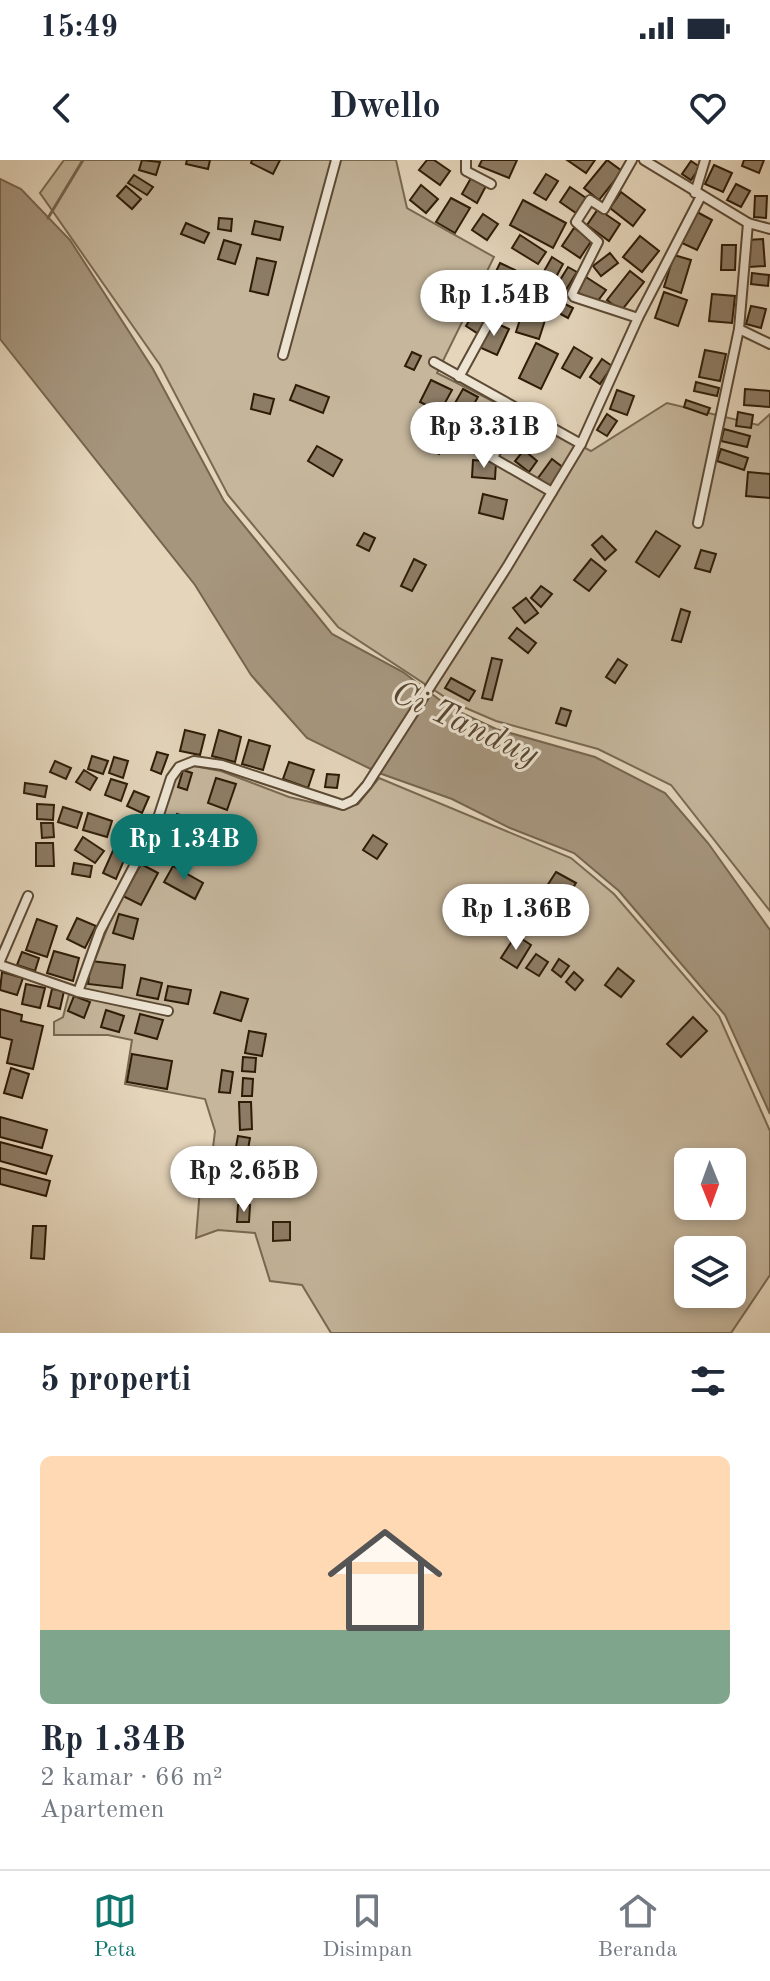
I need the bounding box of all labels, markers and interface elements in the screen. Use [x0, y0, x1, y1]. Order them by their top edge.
text: 15:49 [40, 13, 118, 43]
icon: back [40, 86, 84, 130]
icon: heart [686, 86, 730, 130]
text: Dwello [329, 90, 441, 126]
pin: Rp 1.54B [411, 270, 577, 338]
text: Rp 1.54B [438, 283, 550, 309]
pin: Rp 3.31B [401, 402, 567, 470]
text: Rp 3.31B [428, 415, 540, 441]
water label: Ci Tanduy [386, 676, 544, 774]
pin: Rp 1.34B [101, 814, 267, 882]
text: Rp 1.34B [128, 827, 240, 853]
pin: Rp 1.36B [433, 884, 599, 952]
text: Rp 1.36B [460, 897, 572, 923]
pin: Rp 2.65B [161, 1146, 327, 1214]
north arrow [674, 1148, 746, 1220]
map controls [674, 1148, 746, 1308]
text: Rp 2.65B [188, 1159, 300, 1185]
button: layers [674, 1236, 746, 1308]
icon: filters [686, 1359, 730, 1403]
text: 5 properti [40, 1364, 191, 1398]
icon: home [313, 1508, 457, 1652]
text: Rp 1.34B [40, 1724, 186, 1758]
text: 2 kamar · 66 m² [40, 1765, 223, 1791]
text: Apartemen [40, 1797, 165, 1823]
tab: Peta [93, 1889, 137, 1964]
tab: Disimpan [322, 1889, 412, 1964]
tab: Beranda [598, 1889, 677, 1964]

